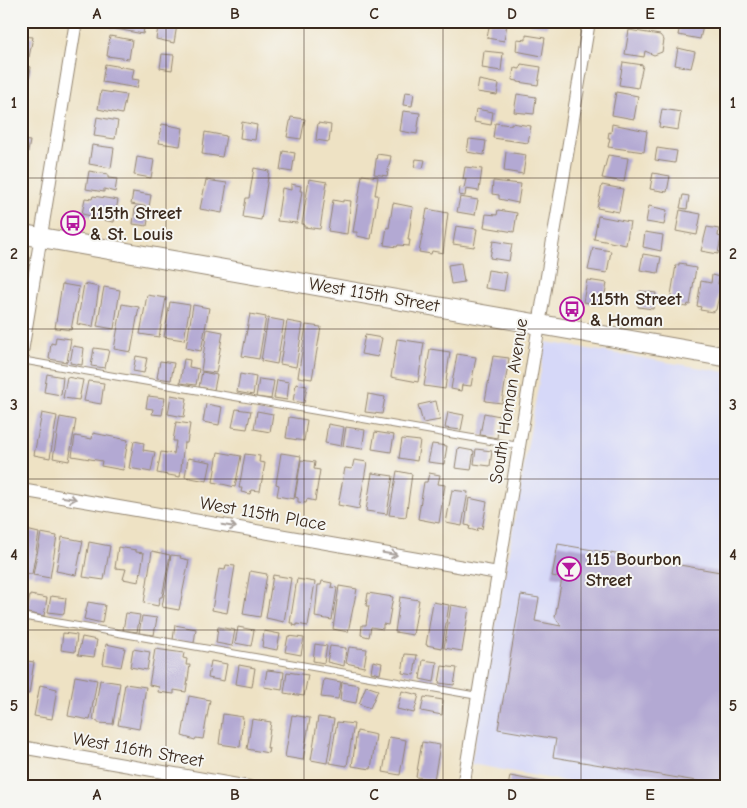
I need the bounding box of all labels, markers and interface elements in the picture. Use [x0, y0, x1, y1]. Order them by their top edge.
text: A [93, 5, 102, 23]
text: B [230, 5, 240, 23]
text: C [369, 5, 379, 23]
text: D [507, 5, 517, 23]
text: E [645, 5, 655, 23]
text: 1 [11, 94, 17, 112]
text: 1 [730, 94, 736, 112]
place label: 115th Street & St. Louis [90, 203, 183, 245]
bus stop icon: 115th Street & St. Louis [60, 210, 86, 236]
text: 2 [10, 245, 18, 263]
text: 2 [729, 245, 737, 263]
street label: West 115th Street [307, 273, 442, 317]
place label: 115th Street & Homan [590, 289, 683, 331]
bus stop icon: 115th Street & Homan [559, 296, 585, 322]
street label: South Homan Avenue [486, 317, 532, 485]
text: 3 [10, 396, 18, 414]
text: 3 [729, 396, 737, 414]
street label: West 115th Place [198, 493, 328, 535]
one-way arrow [61, 494, 77, 504]
one-way arrow [221, 521, 237, 531]
text: 4 [10, 546, 18, 564]
text: 4 [729, 546, 737, 564]
one-way arrow [381, 549, 397, 559]
place label: 115 Bourbon Street [586, 549, 682, 591]
bar icon: 115 Bourbon Street [556, 556, 582, 582]
text: 5 [10, 697, 18, 715]
text: 5 [729, 697, 737, 715]
street label: West 116th Street [71, 728, 206, 772]
text: A [93, 786, 102, 804]
text: B [230, 786, 240, 804]
text: C [369, 786, 379, 804]
text: D [507, 786, 517, 804]
text: E [645, 786, 655, 804]

